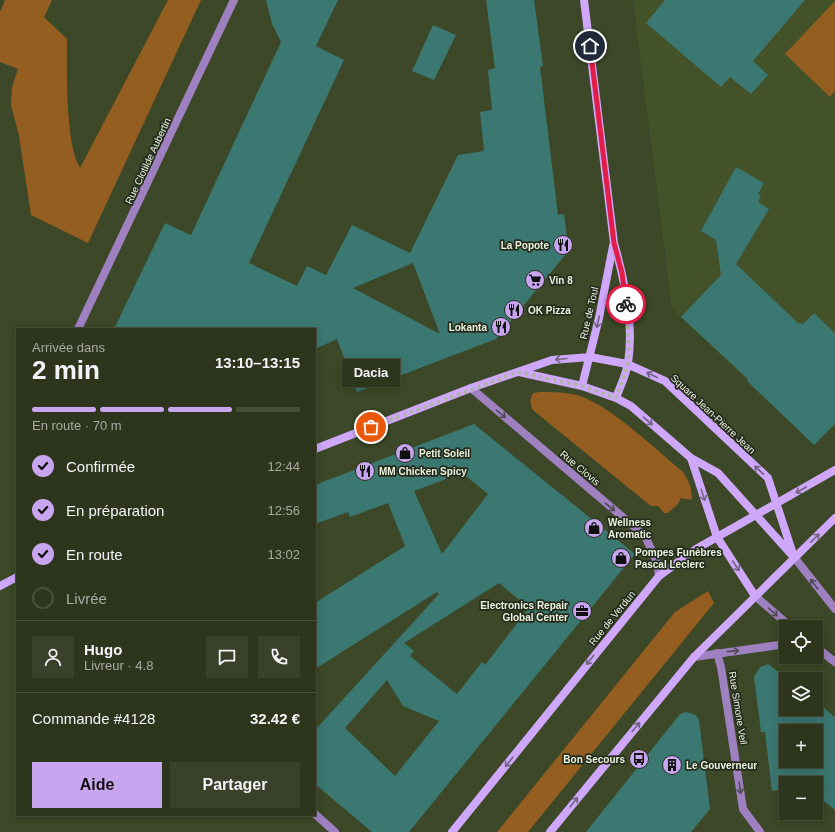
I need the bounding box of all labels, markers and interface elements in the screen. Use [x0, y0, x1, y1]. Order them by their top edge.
pin [573, 29, 607, 63]
icon: home [579, 35, 601, 57]
street label: Rue Clotilde Aubertin [123, 116, 173, 206]
restaurant icon: La Popote [552, 234, 574, 256]
place label: La Popote [501, 240, 549, 251]
supermarket icon: Vin 8 [524, 269, 546, 291]
place label: Vin 8 [549, 275, 573, 286]
courier [606, 284, 646, 324]
street label: Rue de Toul [578, 286, 600, 340]
icon: bike [615, 293, 637, 315]
restaurant icon: OK Pizza [503, 299, 525, 321]
place label: OK Pizza [528, 305, 571, 316]
one-way arrow [594, 315, 601, 328]
restaurant icon: Lokanta [490, 316, 512, 338]
place label: Lokanta [449, 322, 487, 333]
text: Arrivée dans [32, 340, 105, 355]
text: 13:10–13:15 [215, 354, 300, 371]
text: 2 min [32, 355, 100, 385]
one-way arrow [555, 356, 568, 363]
callout: Dacia [342, 359, 400, 387]
text: Dacia [354, 365, 388, 380]
one-way arrow [646, 371, 658, 378]
street label: Square Jean-Pierre Jean [669, 372, 757, 456]
one-way arrow [495, 409, 506, 418]
pin [354, 410, 388, 444]
icon: bag [360, 416, 382, 438]
one-way arrow [643, 416, 653, 426]
text: En route · 70 m [32, 418, 122, 433]
shop icon: Petit Soleil [394, 442, 416, 464]
place label: Petit Soleil [419, 448, 470, 459]
street label: Rue Clovis [558, 448, 602, 488]
icon: check [32, 455, 54, 477]
text: Confirmée [66, 458, 135, 475]
text: 12:44 [267, 459, 300, 474]
restaurant icon: MM Chicken Spicy [354, 460, 376, 482]
one-way arrow [754, 465, 764, 475]
place label: MM Chicken Spicy [379, 466, 467, 477]
one-way arrow [795, 486, 807, 494]
one-way arrow [700, 489, 707, 502]
icon: check [32, 499, 54, 521]
text: En préparation [66, 502, 164, 519]
one-way arrow [605, 502, 616, 511]
text: 12:56 [267, 503, 300, 518]
shop icon: Wellness Aromatic [583, 517, 605, 539]
place label: Wellness Aromatic [608, 517, 652, 540]
one-way arrow [810, 533, 820, 542]
icon: check [32, 543, 54, 565]
text: En route [66, 546, 123, 563]
text: 13:02 [267, 547, 300, 562]
shop icon: Pompes Funèbres Pascal Leclerc [610, 547, 632, 569]
place label: Pompes Funèbres Pascal Leclerc [635, 547, 722, 570]
one-way arrow [732, 561, 741, 572]
one-way arrow [810, 578, 818, 589]
street label: Rue de Verdun [587, 589, 637, 647]
text: Livrée [66, 590, 107, 607]
place label: Electronics Repair Global Center [480, 600, 568, 623]
office icon: Electronics Repair Global Center [571, 600, 593, 622]
one-way arrow [768, 607, 778, 616]
map controls [779, 620, 823, 820]
button: locate [779, 620, 823, 664]
button: person [32, 636, 74, 678]
button: chat [206, 636, 248, 678]
button: phone [258, 636, 300, 678]
text: Hugo [84, 641, 122, 658]
one-way arrow [726, 648, 739, 655]
one-way arrow [586, 655, 595, 666]
text: Livreur · 4.8 [84, 658, 153, 673]
street label: Rue Simone Veil [727, 671, 749, 745]
button: layers [779, 672, 823, 716]
text: Commande #4128 [32, 710, 155, 727]
text: 32.42 € [250, 710, 300, 727]
one-way arrow [631, 721, 640, 732]
button: + [779, 724, 823, 768]
bus stop icon: Bon Secours [628, 748, 650, 770]
place label: Bon Secours [563, 754, 625, 765]
building icon: Le Gouverneur [661, 754, 683, 776]
one-way arrow [504, 756, 513, 767]
place label: Le Gouverneur [686, 760, 757, 771]
button: Aide [32, 762, 162, 808]
button: Partager [170, 762, 300, 808]
button: − [779, 776, 823, 820]
one-way arrow [736, 781, 744, 794]
one-way arrow [570, 796, 579, 807]

